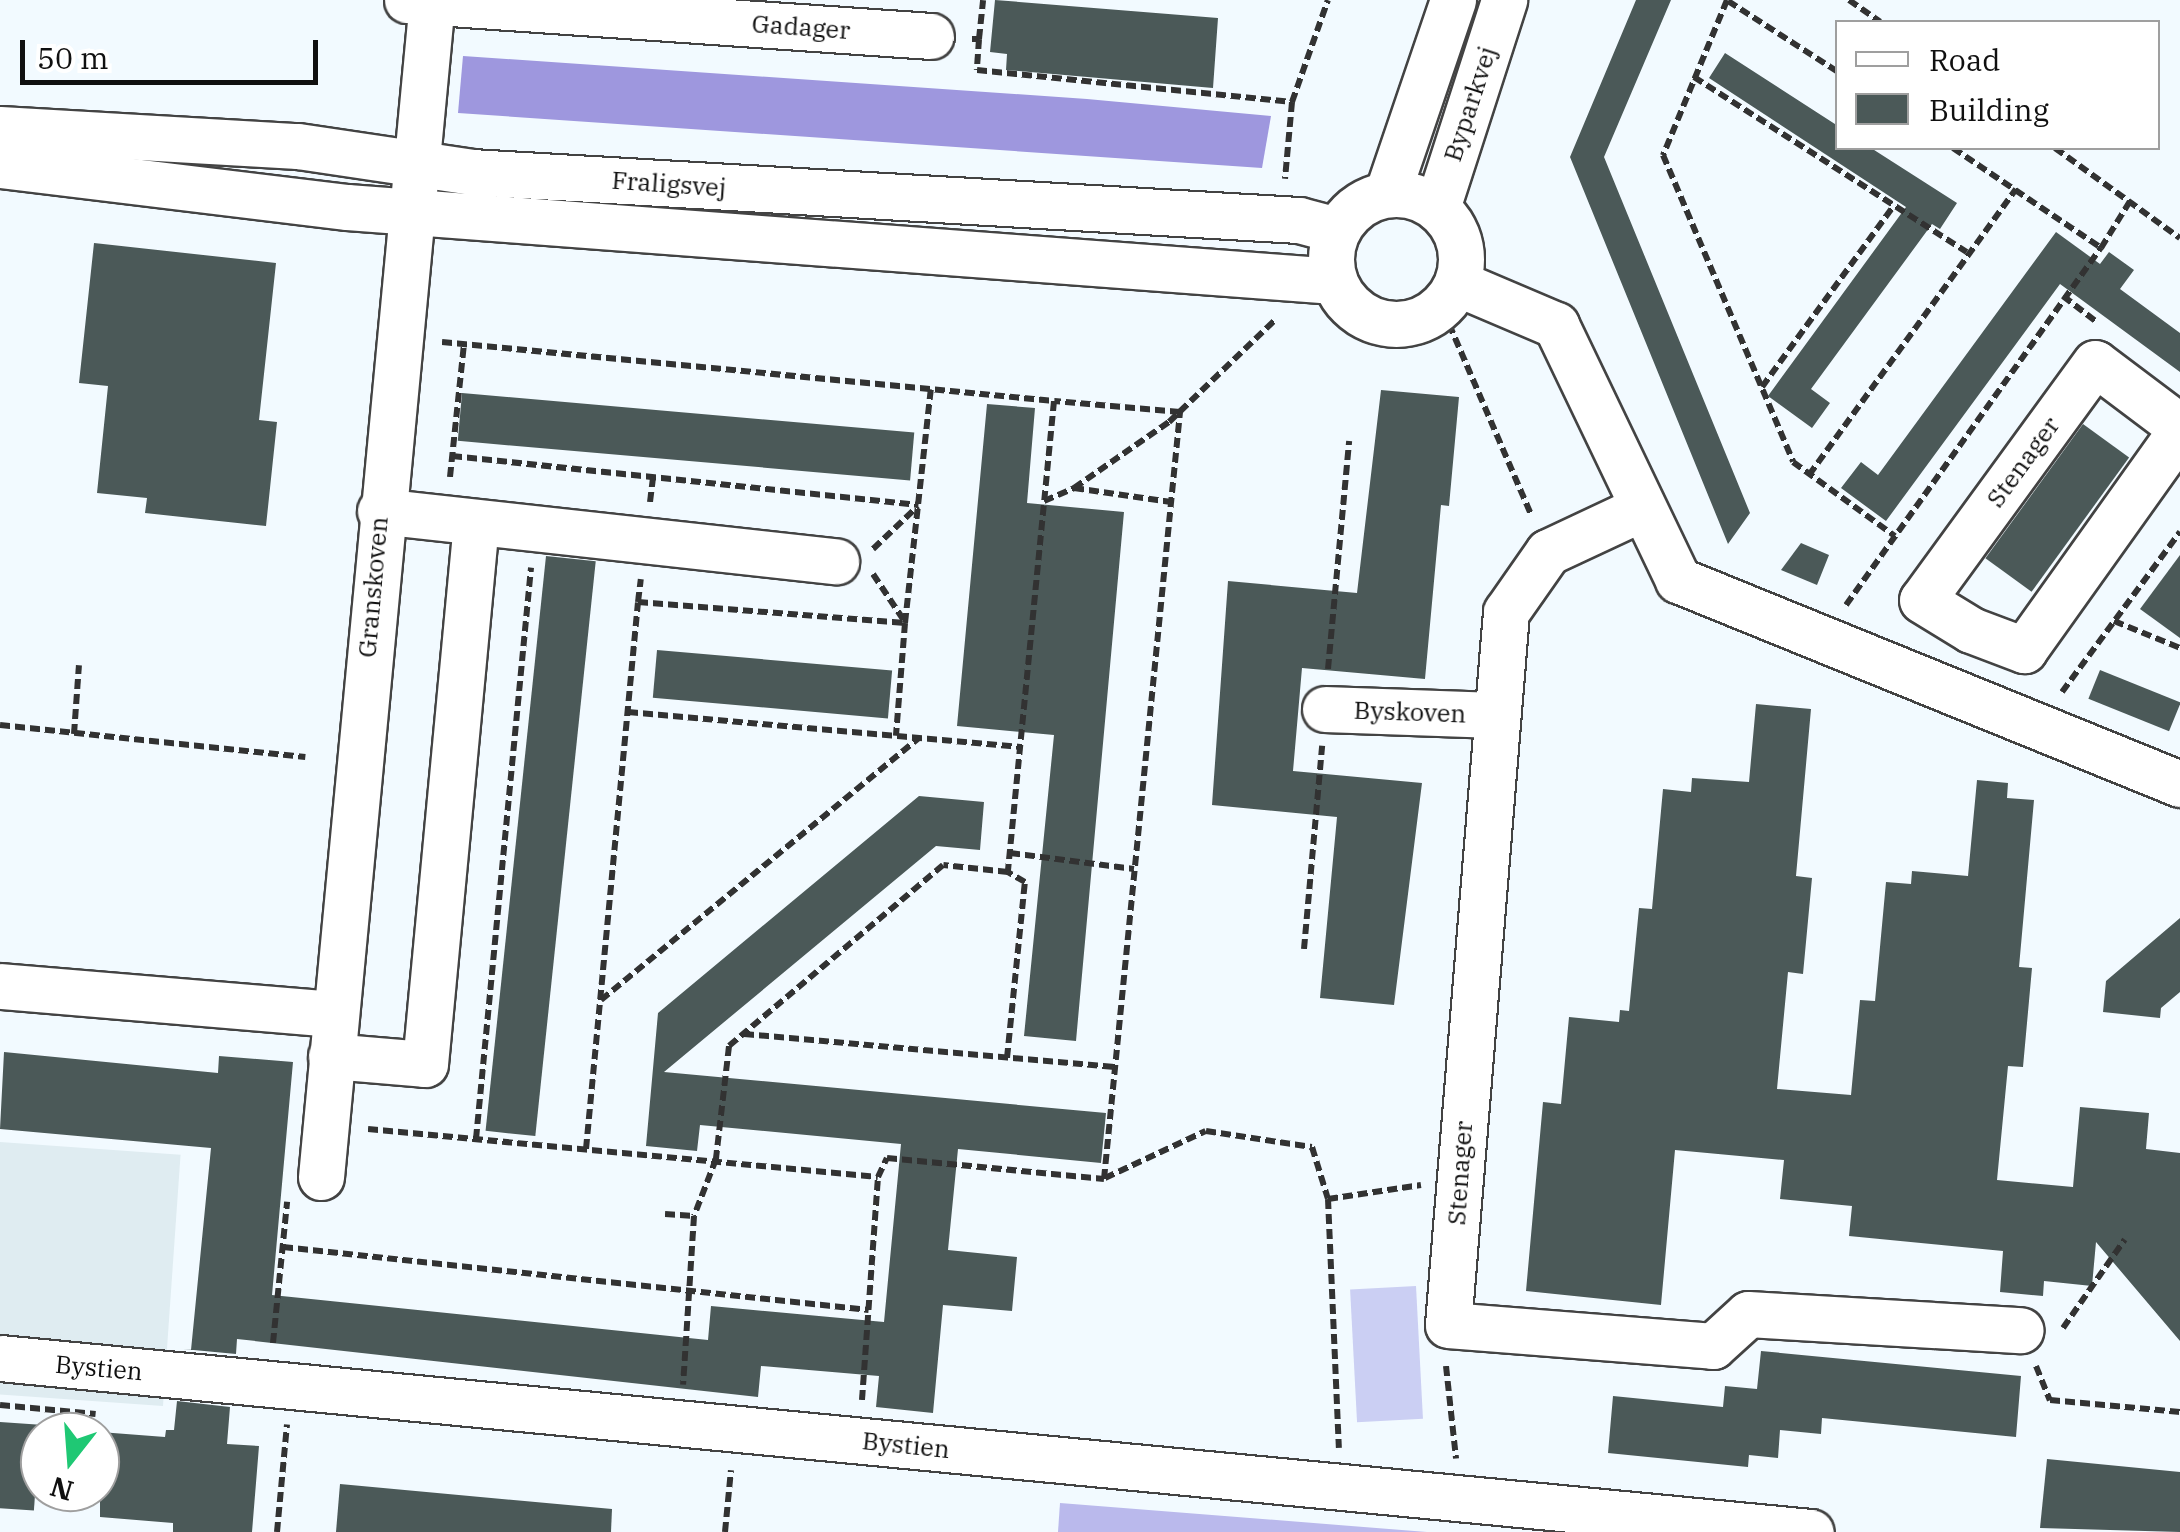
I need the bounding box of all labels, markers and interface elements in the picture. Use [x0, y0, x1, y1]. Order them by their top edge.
street label: Gadager [751, 9, 851, 45]
scale bar [25, 20, 322, 82]
legend [1835, 20, 2160, 150]
text: 50 m [37, 38, 109, 77]
text: Road [1929, 40, 2001, 79]
street label: Byparkvej [1437, 43, 1503, 165]
text: Building [1929, 90, 2049, 129]
street label: Fraligsvej [611, 165, 727, 203]
street label: Stenager [1980, 411, 2066, 513]
street label: Granskoven [352, 515, 394, 659]
street label: Byskoven [1353, 695, 1467, 729]
street label: Stenager [1441, 1120, 1479, 1226]
street label: Bystien [54, 1349, 144, 1387]
north arrow [20, 1412, 120, 1512]
street label: Bystien [861, 1425, 951, 1465]
text: N [46, 1468, 78, 1510]

